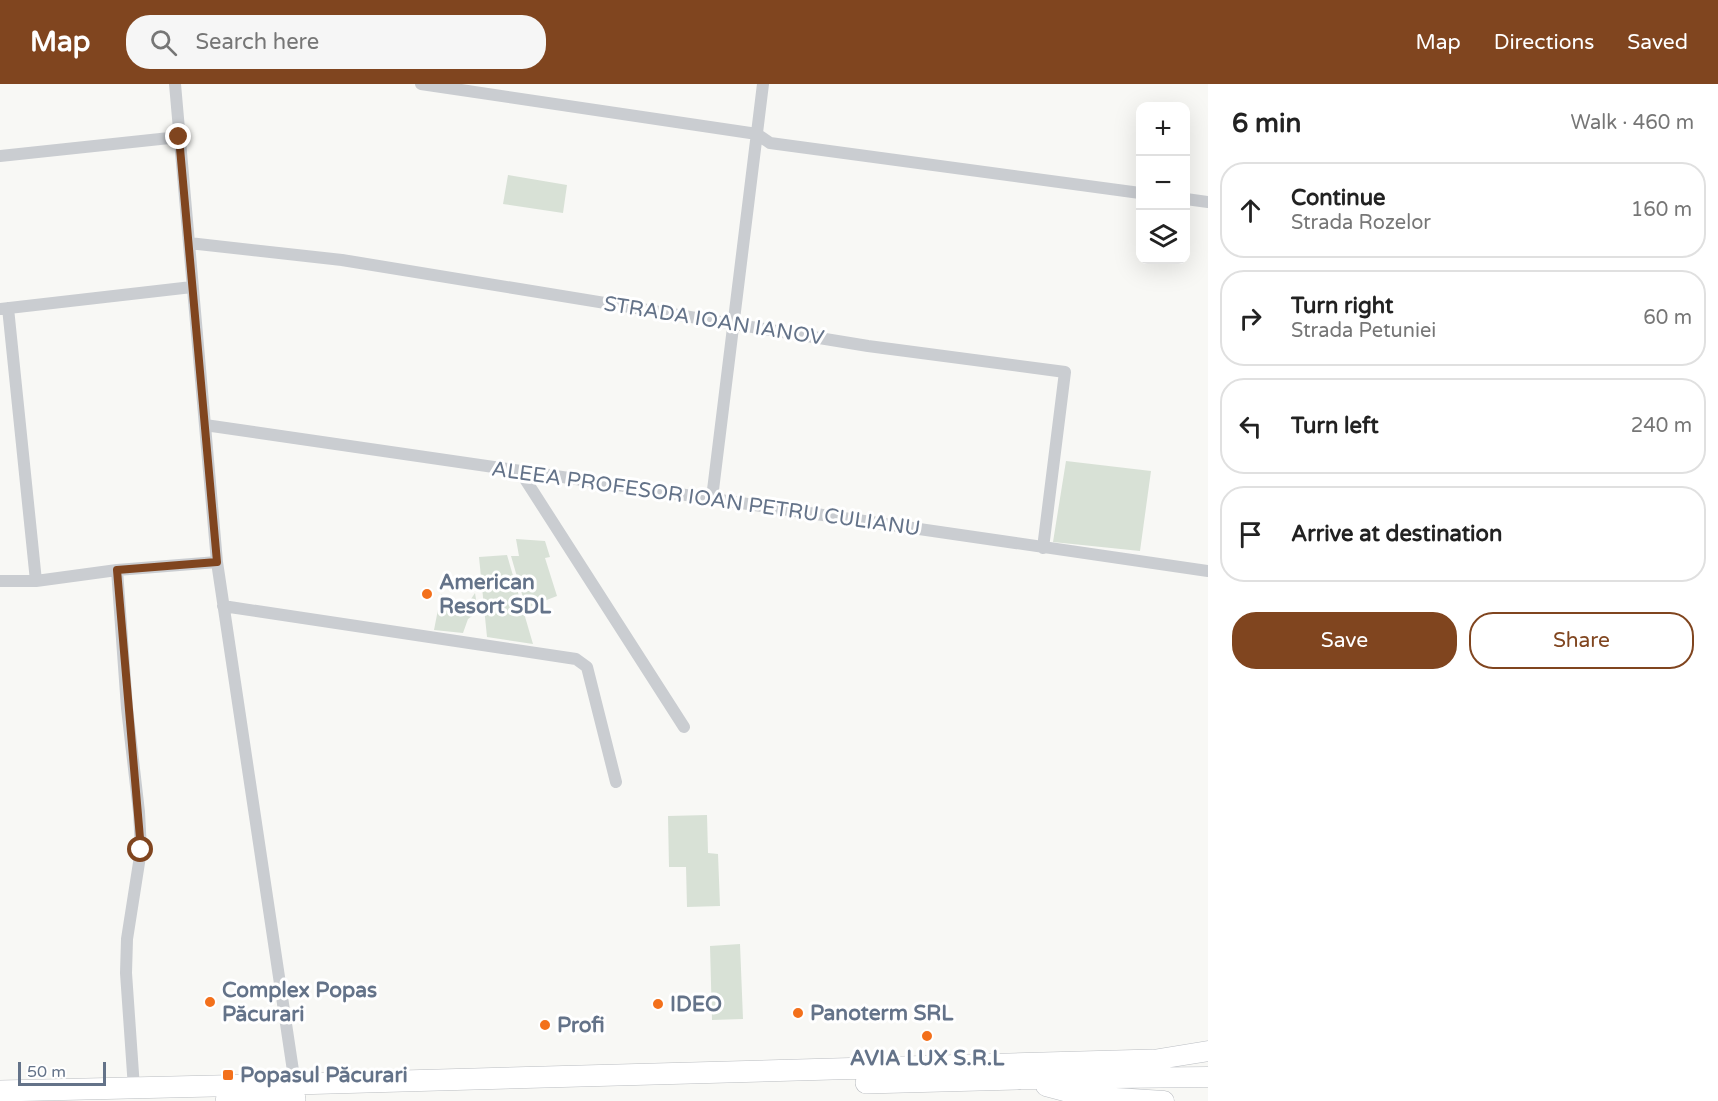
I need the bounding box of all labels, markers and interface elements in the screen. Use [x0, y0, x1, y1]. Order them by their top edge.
search box [126, 15, 546, 69]
text: Map [30, 25, 90, 59]
icon: search [147, 26, 180, 59]
text: Search here [195, 29, 319, 55]
text: Map [1415, 30, 1461, 55]
text: Directions [1494, 30, 1594, 55]
text: Saved [1627, 30, 1688, 55]
map controls [1136, 102, 1190, 264]
button: + [1136, 102, 1190, 156]
text: 6 min [1232, 108, 1301, 139]
text: Walk · 460 m [1571, 111, 1694, 135]
route end [165, 123, 191, 149]
button: − [1136, 156, 1190, 210]
text: Continue [1291, 185, 1386, 211]
icon: ahead [1234, 194, 1267, 227]
text: 160 m [1631, 198, 1692, 222]
button: layers [1136, 210, 1190, 264]
text: Strada Rozelor [1291, 211, 1431, 235]
street label: STRADA IOAN IANOV [602, 291, 826, 351]
text: Turn right [1291, 293, 1393, 319]
icon: right [1234, 302, 1267, 335]
text: 60 m [1643, 306, 1692, 330]
text: Strada Petuniei [1291, 319, 1436, 343]
icon: left [1234, 410, 1267, 443]
text: Turn left [1291, 413, 1379, 439]
text: 240 m [1631, 414, 1692, 438]
street label: ALEEA PROFESOR IOAN PETRU CULIANU [490, 457, 922, 541]
icon: arrive [1234, 518, 1267, 551]
text: Arrive at destination [1291, 521, 1502, 547]
place label: American Resort SDL [439, 570, 552, 619]
marker: American Resort SDL [420, 587, 434, 601]
button: Save [1232, 612, 1457, 669]
button: Share [1469, 612, 1694, 669]
route start [127, 836, 153, 862]
place label: Complex Popas Păcurari [222, 978, 377, 1027]
place label: IDEO [670, 992, 722, 1017]
marker: Complex Popas Păcurari [203, 995, 217, 1009]
marker: IDEO [651, 997, 665, 1011]
place label: Panoterm SRL [810, 1001, 954, 1026]
marker: Panoterm SRL [791, 1006, 805, 1020]
place label: Profi [557, 1013, 605, 1038]
marker: Profi [538, 1018, 552, 1032]
marker: AVIA LUX S.R.L [920, 1029, 934, 1043]
place label: AVIA LUX S.R.L [850, 1046, 1005, 1071]
scale bar [18, 1059, 106, 1086]
text: 50 m [27, 1062, 66, 1082]
place label: Popasul Păcurari [240, 1063, 408, 1088]
marker: Popasul Păcurari [221, 1068, 235, 1082]

